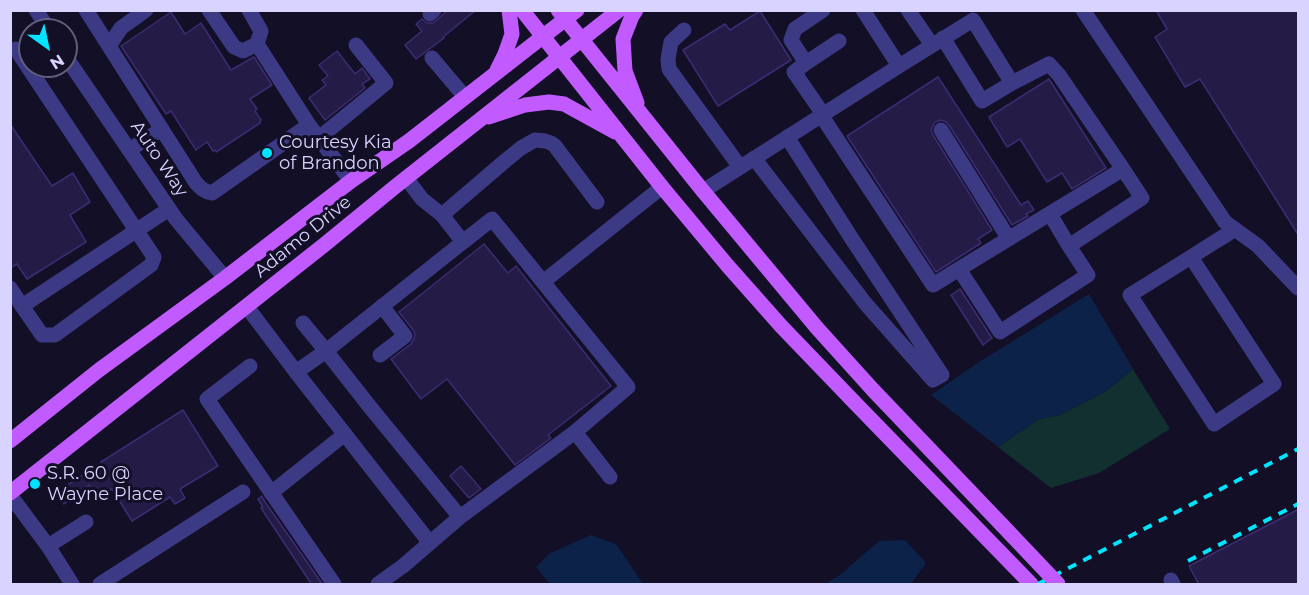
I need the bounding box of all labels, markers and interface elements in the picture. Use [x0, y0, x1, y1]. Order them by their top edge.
north arrow [18, 18, 78, 78]
text: N [46, 50, 68, 73]
street label: Auto Way [126, 117, 192, 201]
place label: Courtesy Kia of Brandon [279, 132, 392, 174]
marker: Courtesy Kia of Brandon [260, 146, 274, 160]
street label: Adamo Drive [250, 192, 356, 282]
place label: S.R. 60 @ Wayne Place [47, 463, 163, 506]
marker: S.R. 60 @ Wayne Place [28, 477, 42, 491]

